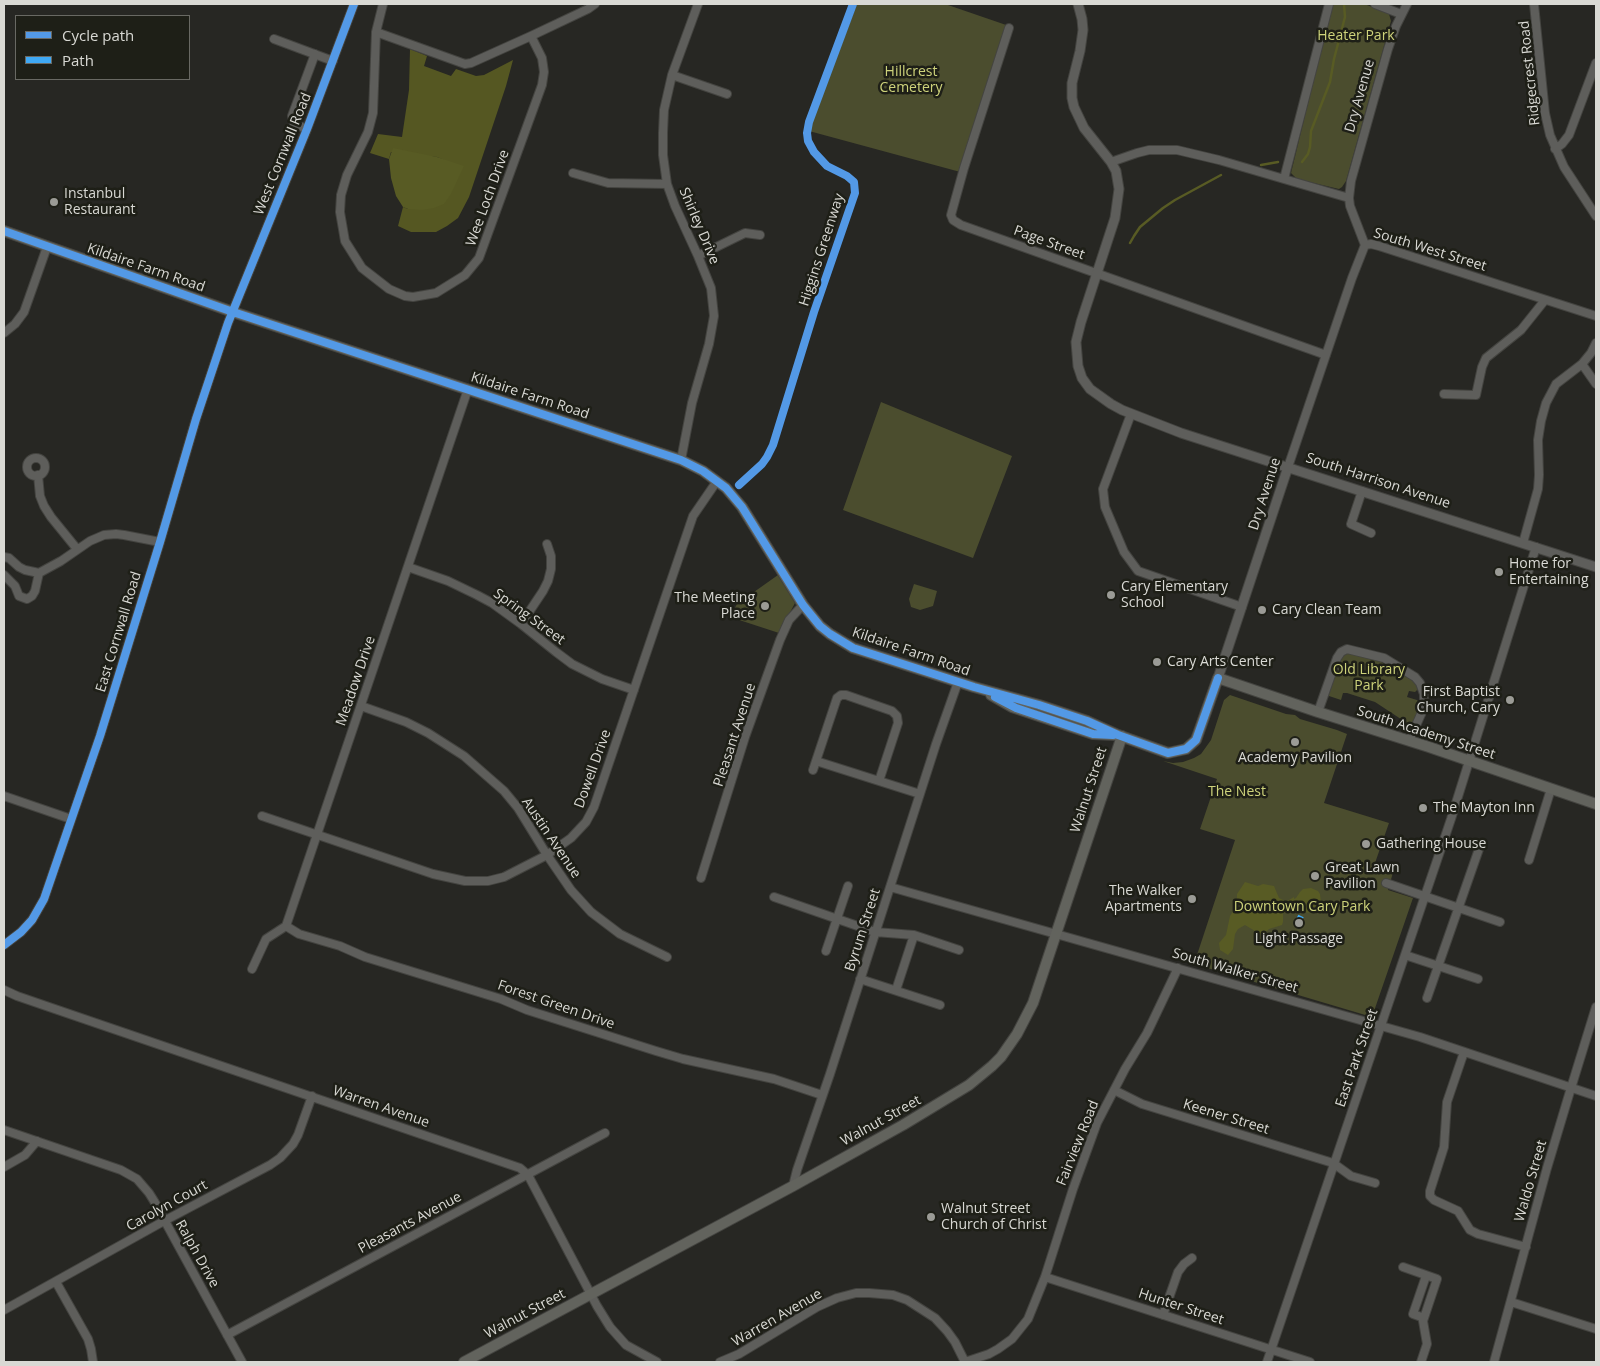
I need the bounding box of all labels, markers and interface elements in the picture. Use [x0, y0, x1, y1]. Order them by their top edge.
legend [15, 15, 190, 80]
street label: Ridgecrest Road [1516, 20, 1544, 126]
text: Cycle path [62, 25, 134, 45]
park label: Heater Park [1317, 28, 1395, 44]
text: Path [62, 50, 94, 70]
street label: Dry Avenue [1342, 58, 1378, 134]
park label: Hillcrest Cemetery [879, 64, 943, 96]
street label: West Cornwall Road [251, 90, 315, 218]
street label: Wee Loch Drive [463, 148, 513, 248]
street label: Shirley Drive [675, 185, 723, 267]
place label: Instanbul Restaurant [64, 186, 136, 218]
street label: Higgins Greenway [796, 192, 848, 308]
marker: Instanbul Restaurant [48, 196, 60, 208]
street label: Page Street [1011, 222, 1087, 264]
street label: South West Street [1372, 225, 1488, 275]
street label: Kildaire Farm Road [85, 240, 207, 296]
street label: Kildaire Farm Road [469, 369, 591, 423]
street label: South Harrison Avenue [1304, 450, 1452, 512]
street label: Dry Avenue [1245, 456, 1285, 532]
place label: Home for Entertaining [1509, 556, 1589, 588]
marker: Home for Entertaining [1493, 566, 1505, 578]
street label: East Cornwall Road [93, 570, 145, 694]
place label: Cary Elementary School [1121, 579, 1228, 612]
street label: Spring Street [490, 585, 568, 649]
marker: Cary Elementary School [1105, 589, 1117, 601]
place label: The Meeting Place [674, 590, 755, 622]
marker: The Meeting Place [759, 600, 771, 612]
place label: Cary Clean Team [1272, 602, 1381, 618]
marker: Cary Clean Team [1256, 604, 1268, 616]
street label: Kildaire Farm Road [850, 624, 972, 680]
street label: Meadow Drive [333, 634, 379, 728]
place label: Cary Arts Center [1167, 654, 1274, 670]
marker: Cary Arts Center [1151, 656, 1163, 668]
park label: Old Library Park [1333, 662, 1405, 694]
street label: Pleasant Avenue [710, 681, 760, 789]
place label: First Baptist Church, Cary [1416, 684, 1500, 716]
marker: First Baptist Church, Cary [1504, 694, 1516, 706]
street label: South Academy Street [1355, 703, 1497, 763]
street label: Dowell Drive [571, 727, 615, 811]
marker: Academy Pavilion [1289, 736, 1301, 748]
street label: Walnut Street [1067, 745, 1111, 835]
place label: Academy Pavilion [1238, 750, 1352, 766]
park label: The Nest [1208, 784, 1266, 800]
street label: Austin Avenue [518, 795, 584, 881]
place label: The Mayton Inn [1433, 800, 1535, 816]
marker: The Mayton Inn [1417, 802, 1429, 814]
place label: Gathering House [1376, 836, 1486, 852]
marker: Gathering House [1360, 838, 1372, 850]
place label: Great Lawn Pavilion [1325, 860, 1400, 892]
marker: Great Lawn Pavilion [1309, 870, 1321, 882]
place label: The Walker Apartments [1105, 883, 1182, 916]
street label: Byrum Street [842, 886, 884, 974]
marker: The Walker Apartments [1186, 893, 1198, 905]
park label: Downtown Cary Park [1234, 899, 1370, 915]
marker: Light Passage [1293, 917, 1305, 929]
place label: Light Passage [1255, 931, 1343, 947]
street label: South Walker Street [1170, 945, 1300, 997]
street label: Forest Green Drive [495, 977, 617, 1033]
street label: East Park Street [1332, 1007, 1382, 1109]
street label: Warren Avenue [331, 1083, 431, 1131]
street label: Walnut Street [838, 1092, 924, 1150]
street label: Keener Street [1181, 1096, 1271, 1138]
street label: Fairview Road [1053, 1098, 1103, 1188]
street label: Waldo Street [1511, 1138, 1551, 1224]
street label: Carolyn Court [124, 1177, 210, 1235]
street label: Pleasants Avenue [355, 1189, 465, 1257]
place label: Walnut Street Church of Christ [941, 1201, 1047, 1234]
marker: Walnut Street Church of Christ [925, 1211, 937, 1223]
street label: Ralph Drive [171, 1217, 223, 1291]
street label: Warren Avenue [729, 1285, 825, 1351]
street label: Hunter Street [1136, 1285, 1226, 1329]
street label: Walnut Street [482, 1286, 568, 1342]

